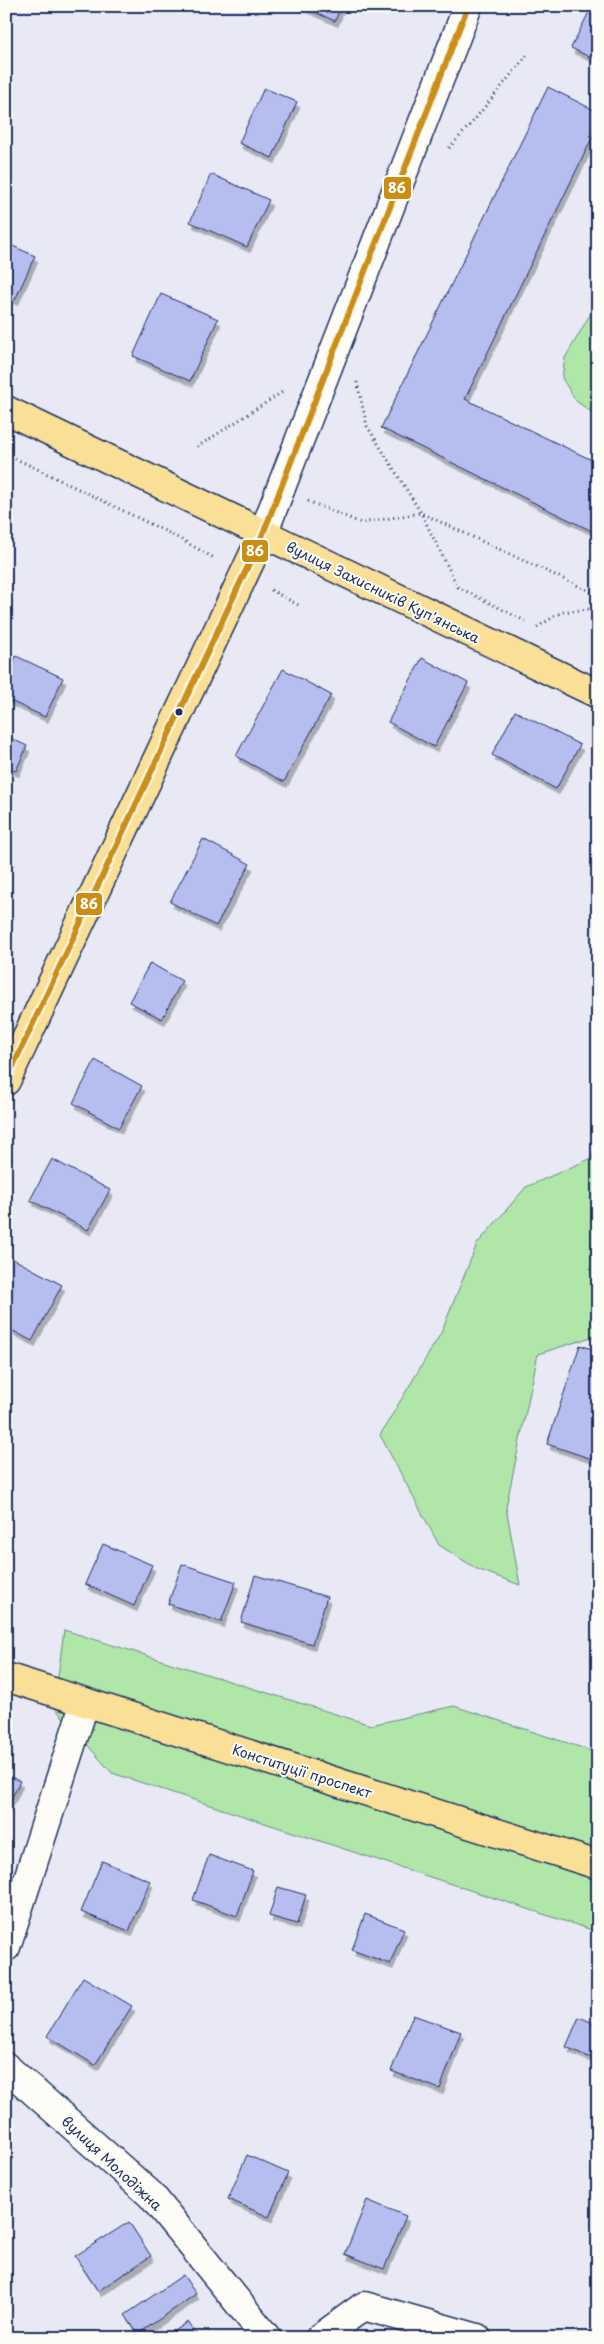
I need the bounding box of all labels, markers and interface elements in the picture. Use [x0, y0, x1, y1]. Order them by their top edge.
line badge: 86 [383, 176, 412, 200]
text: 86 [388, 177, 406, 198]
street label: вулиця Захисників Куп'янська [283, 536, 483, 648]
line badge: 86 [241, 539, 269, 563]
text: 86 [246, 540, 264, 561]
unlabelled marker [174, 707, 184, 717]
line badge: 86 [75, 892, 103, 916]
text: 86 [80, 893, 98, 914]
street label: Конституції проспект [230, 1739, 375, 1804]
street label: вулиця Молодiжна [57, 2111, 167, 2215]

